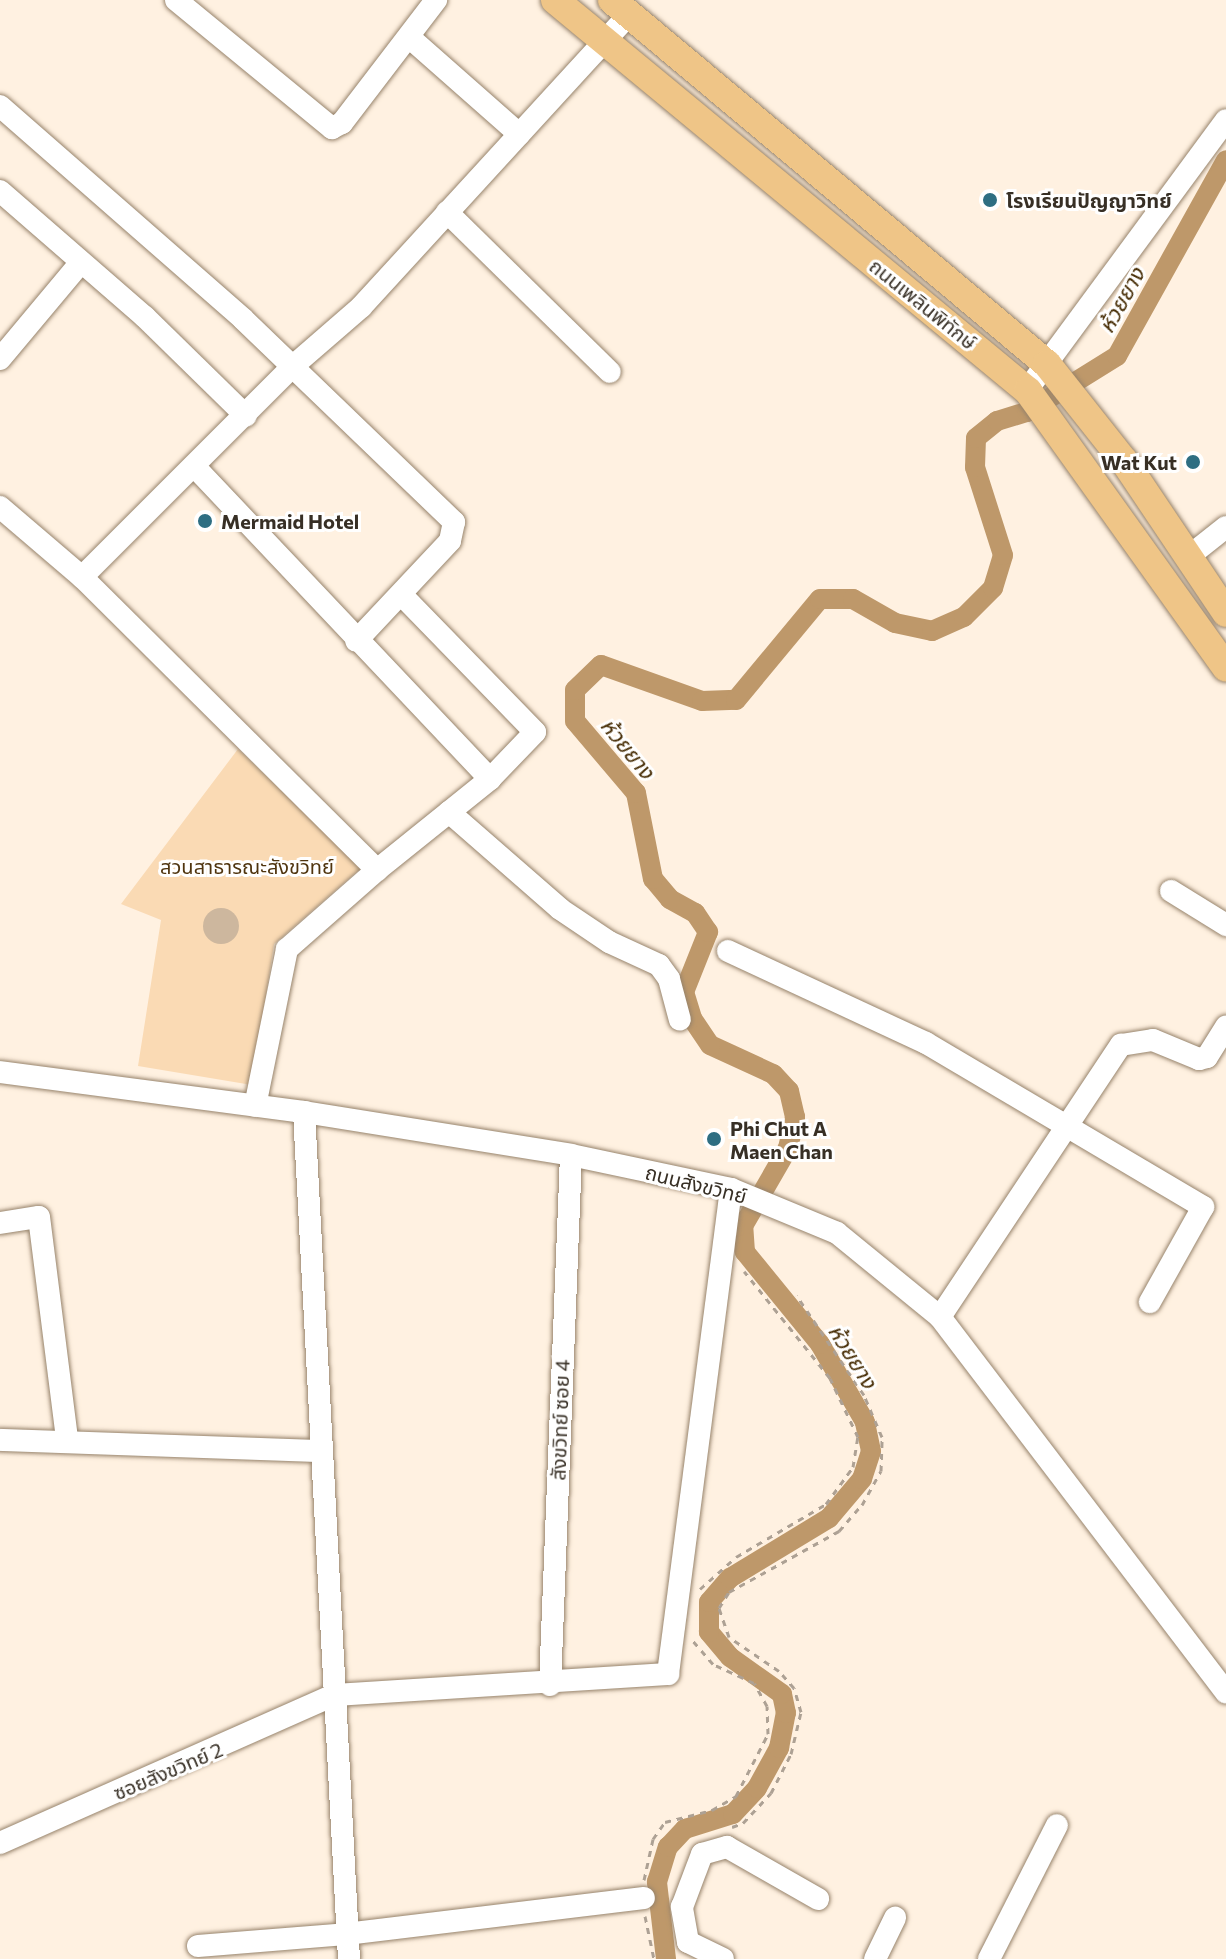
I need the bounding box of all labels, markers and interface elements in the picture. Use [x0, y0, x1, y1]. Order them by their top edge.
place label: โรงเรียนปัญญาวิทย์ [1006, 188, 1172, 212]
marker: โรงเรียนปัญญาวิทย์ [981, 191, 999, 209]
street label: ถนนเพลินพิทักษ์ [865, 254, 981, 354]
water label: ห้วยยาง [1092, 263, 1150, 337]
place label: Wat Kut [1101, 450, 1177, 474]
marker: Wat Kut [1184, 453, 1202, 471]
place label: Mermaid Hotel [221, 509, 359, 533]
marker: Mermaid Hotel [196, 512, 214, 530]
water label: ห้วยยาง [596, 712, 660, 784]
park label: สวนสาธารณะสังขวิทย์ [160, 854, 334, 878]
place label: Phi Chut A Maen Chan [730, 1116, 833, 1163]
marker: Phi Chut A Maen Chan [705, 1130, 723, 1148]
street label: ถนนสังขวิทย์ [643, 1160, 749, 1208]
water label: ห้วยยาง [823, 1319, 883, 1393]
street label: สังขวิทย์ ซอย 4 [546, 1359, 574, 1481]
street label: ซอยสังขวิทย์ 2 [110, 1737, 226, 1805]

